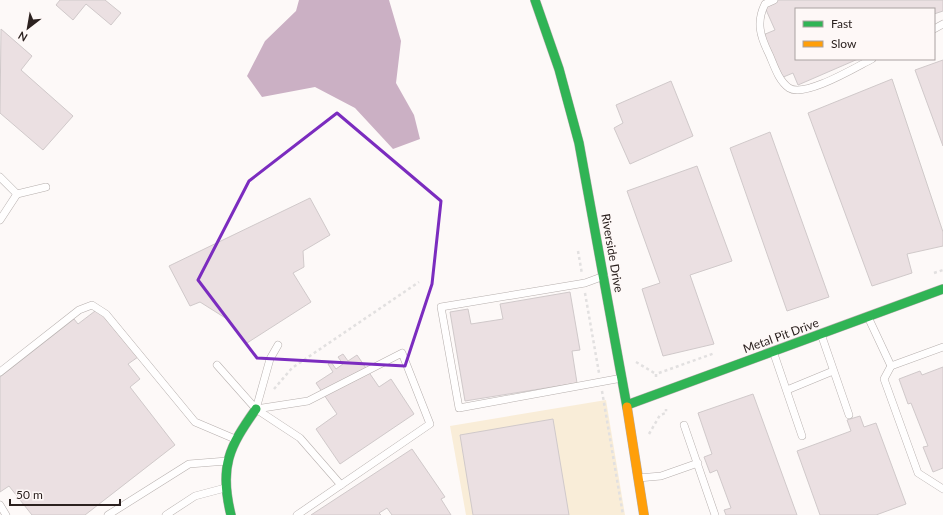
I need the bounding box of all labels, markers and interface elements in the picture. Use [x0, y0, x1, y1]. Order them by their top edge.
north arrow [8, 8, 48, 48]
legend [795, 8, 935, 60]
text: Fast [831, 16, 853, 31]
text: N [16, 29, 30, 45]
text: Slow [831, 36, 857, 51]
street label: Riverside Drive [598, 212, 627, 294]
street label: Metal Pit Drive [741, 315, 821, 356]
scale bar [10, 481, 120, 507]
text: 50 m [16, 487, 43, 502]

